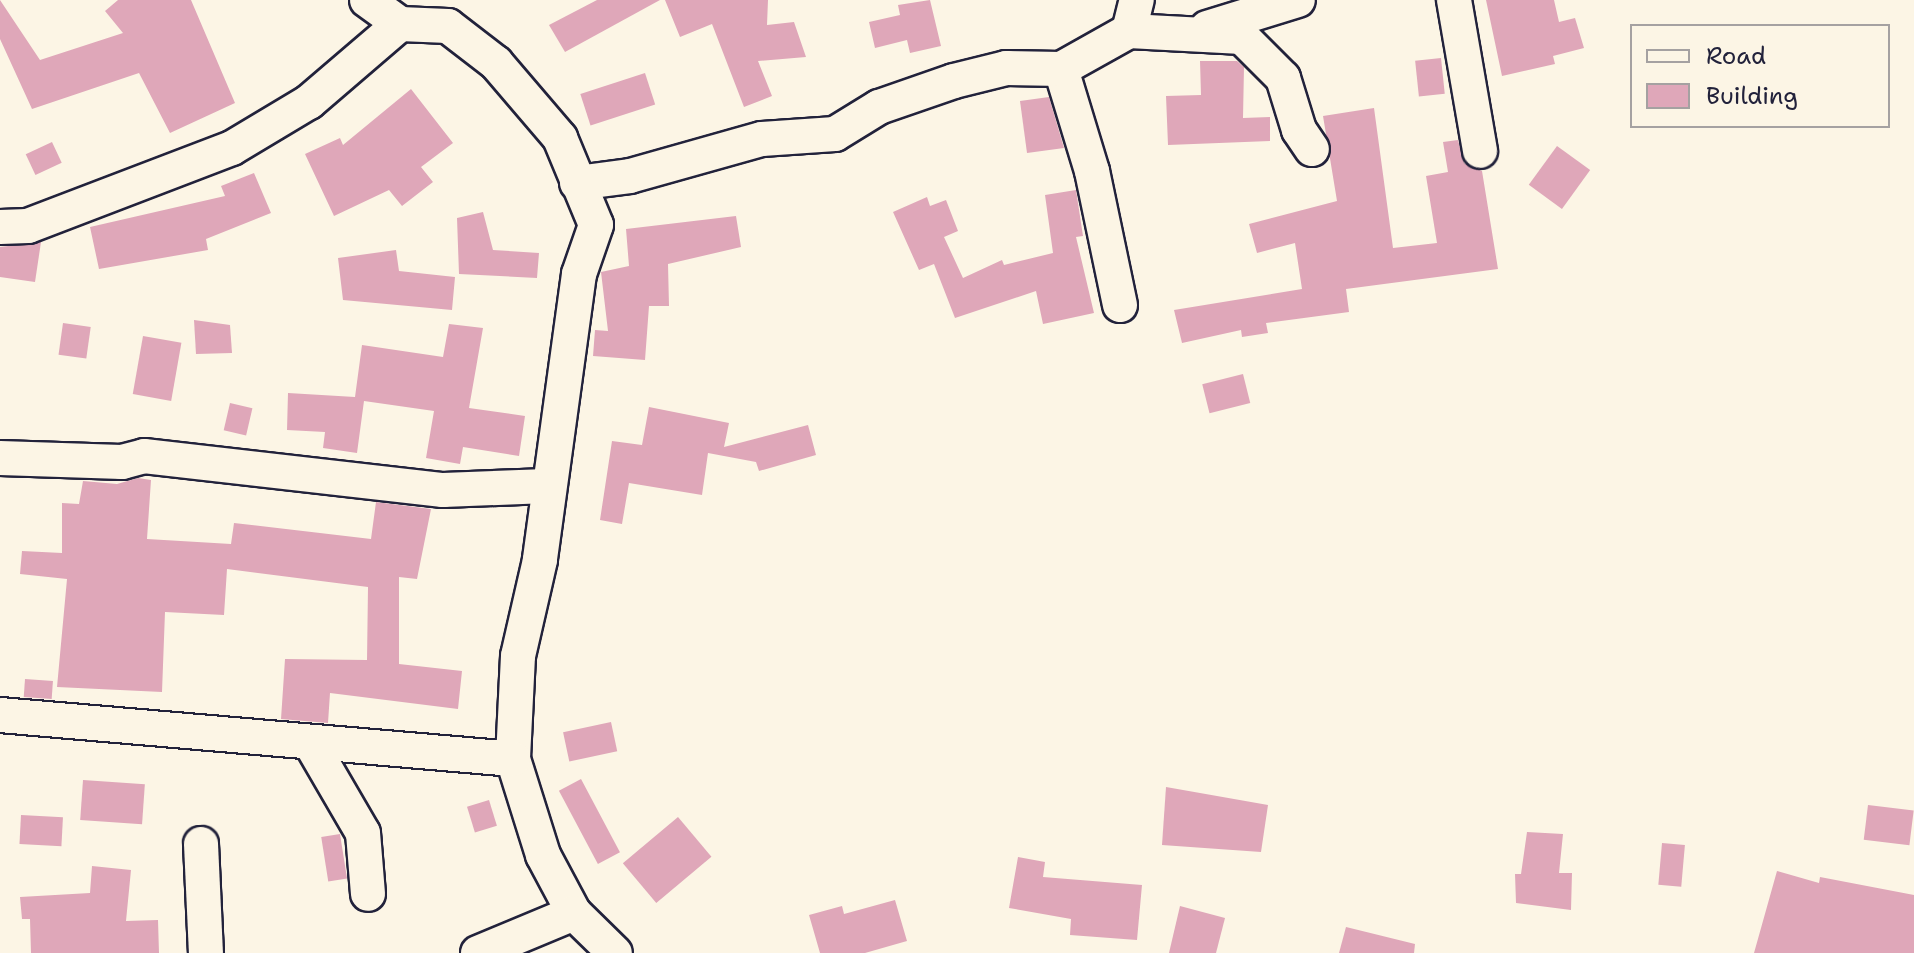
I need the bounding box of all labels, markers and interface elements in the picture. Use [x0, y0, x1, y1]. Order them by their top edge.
legend [1630, 24, 1890, 128]
text: Road [1706, 40, 1766, 72]
text: Building [1706, 80, 1798, 112]

